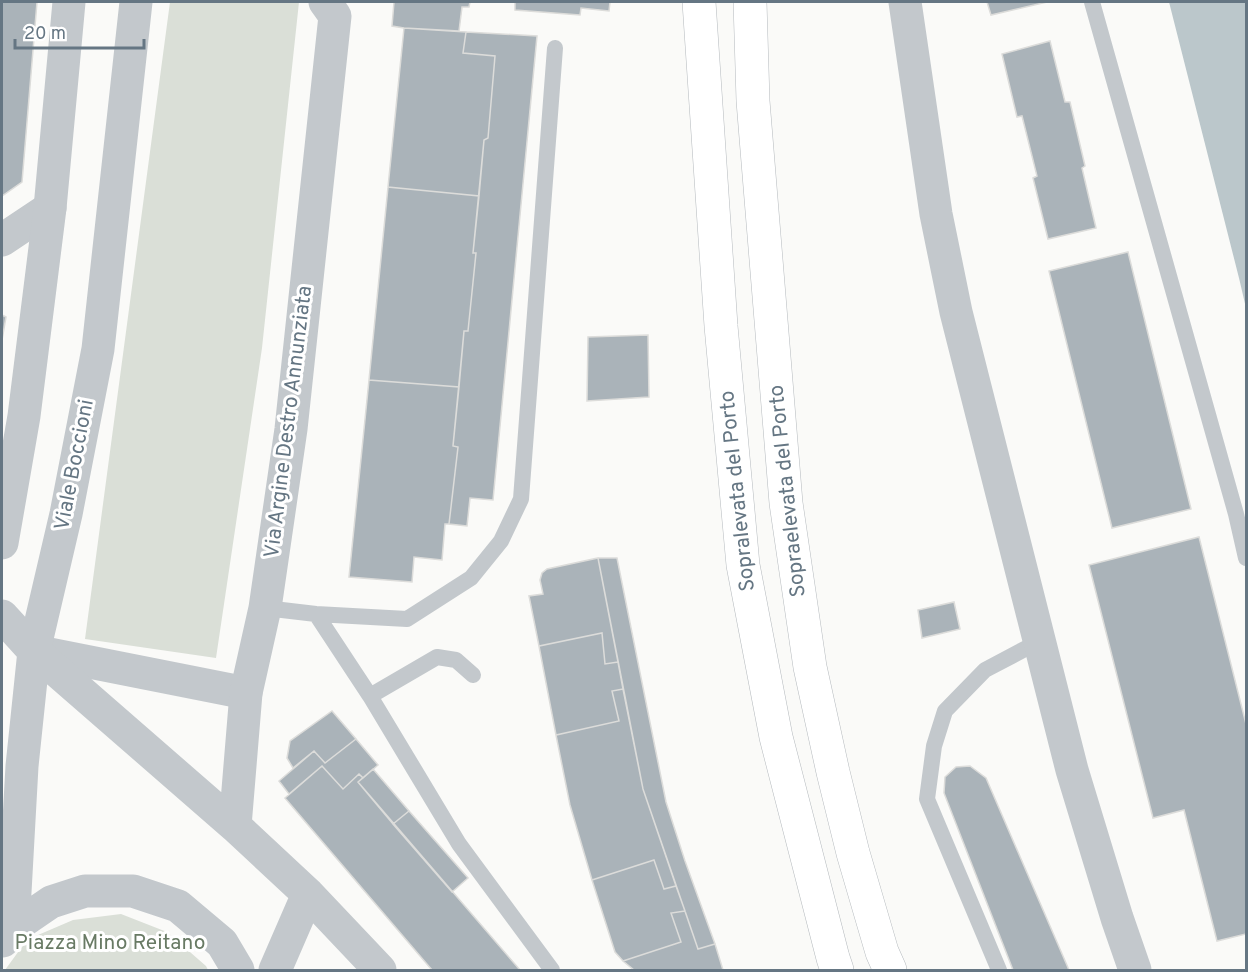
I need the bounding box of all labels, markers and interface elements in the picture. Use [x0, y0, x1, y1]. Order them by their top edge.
scale bar [15, 12, 144, 50]
text: 20 m [24, 23, 66, 46]
street label: Via Argine Destro Annunziata [259, 284, 319, 560]
street label: Sopraelevata del Porto [763, 383, 813, 599]
street label: Sopralevata del Porto [714, 389, 762, 593]
street label: Viale Boccioni [49, 397, 101, 533]
park label: Piazza Mino Reitano [15, 930, 205, 957]

